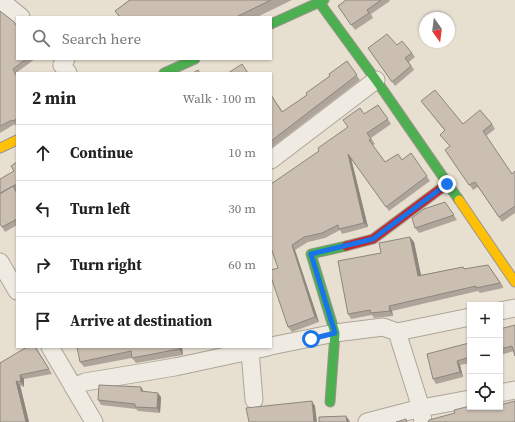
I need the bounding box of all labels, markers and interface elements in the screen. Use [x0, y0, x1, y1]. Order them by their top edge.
north arrow [419, 12, 455, 48]
search box [16, 16, 272, 60]
icon: search [30, 27, 52, 49]
text: Search here [62, 28, 141, 49]
text: 2 min [32, 86, 76, 110]
text: Walk · 100 m [183, 90, 256, 107]
icon: ahead [32, 142, 54, 164]
text: Continue [70, 142, 133, 163]
text: 10 m [228, 144, 256, 161]
route end [438, 175, 456, 193]
icon: left [32, 198, 54, 220]
text: Turn left [70, 198, 130, 219]
text: 30 m [228, 200, 256, 217]
icon: right [32, 254, 54, 276]
text: Turn right [70, 254, 142, 275]
text: 60 m [228, 256, 256, 273]
map controls [467, 302, 503, 410]
button: + [467, 302, 503, 338]
icon: arrive [32, 310, 54, 332]
text: Arrive at destination [70, 310, 212, 331]
route start [302, 330, 320, 348]
button: − [467, 338, 503, 374]
button: locate [467, 374, 503, 410]

